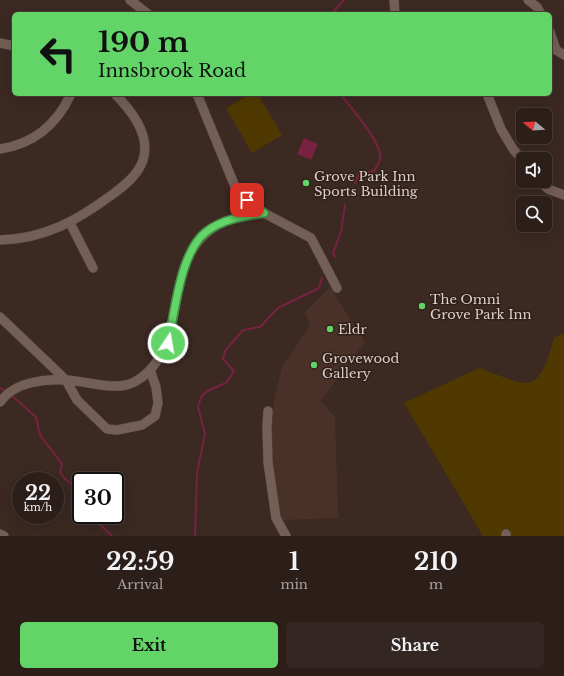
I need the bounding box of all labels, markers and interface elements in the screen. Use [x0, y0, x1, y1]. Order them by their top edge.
text: 190 m [98, 25, 189, 60]
icon: left [32, 28, 84, 80]
text: Innsbrook Road [98, 60, 246, 82]
north arrow [516, 108, 552, 144]
map controls [516, 108, 552, 232]
button: sound [516, 152, 552, 188]
place label: Grove Park Inn Sports Building [314, 168, 418, 200]
marker: Grove Park Inn Sports Building [301, 178, 311, 188]
pin [230, 183, 264, 217]
icon: arrive [236, 189, 258, 211]
button: search [516, 196, 552, 232]
place label: The Omni Grove Park Inn [430, 291, 532, 323]
marker: The Omni Grove Park Inn [417, 301, 427, 311]
place label: Eldr [338, 321, 367, 338]
position arrow [147, 322, 189, 364]
marker: Eldr [325, 324, 335, 334]
place label: Grovewood Gallery [322, 350, 399, 382]
marker: Grovewood Gallery [309, 360, 319, 370]
speed limit sign: 30 [72, 472, 124, 524]
text: 22 [25, 481, 51, 505]
text: km/h [24, 501, 52, 514]
text: 22:59 [106, 547, 175, 576]
text: 1 [289, 547, 299, 576]
text: 210 [414, 547, 458, 576]
text: Arrival [117, 576, 163, 593]
text: min [280, 576, 308, 593]
text: m [429, 576, 443, 593]
button: Exit [20, 622, 278, 668]
button: Share [286, 622, 544, 668]

